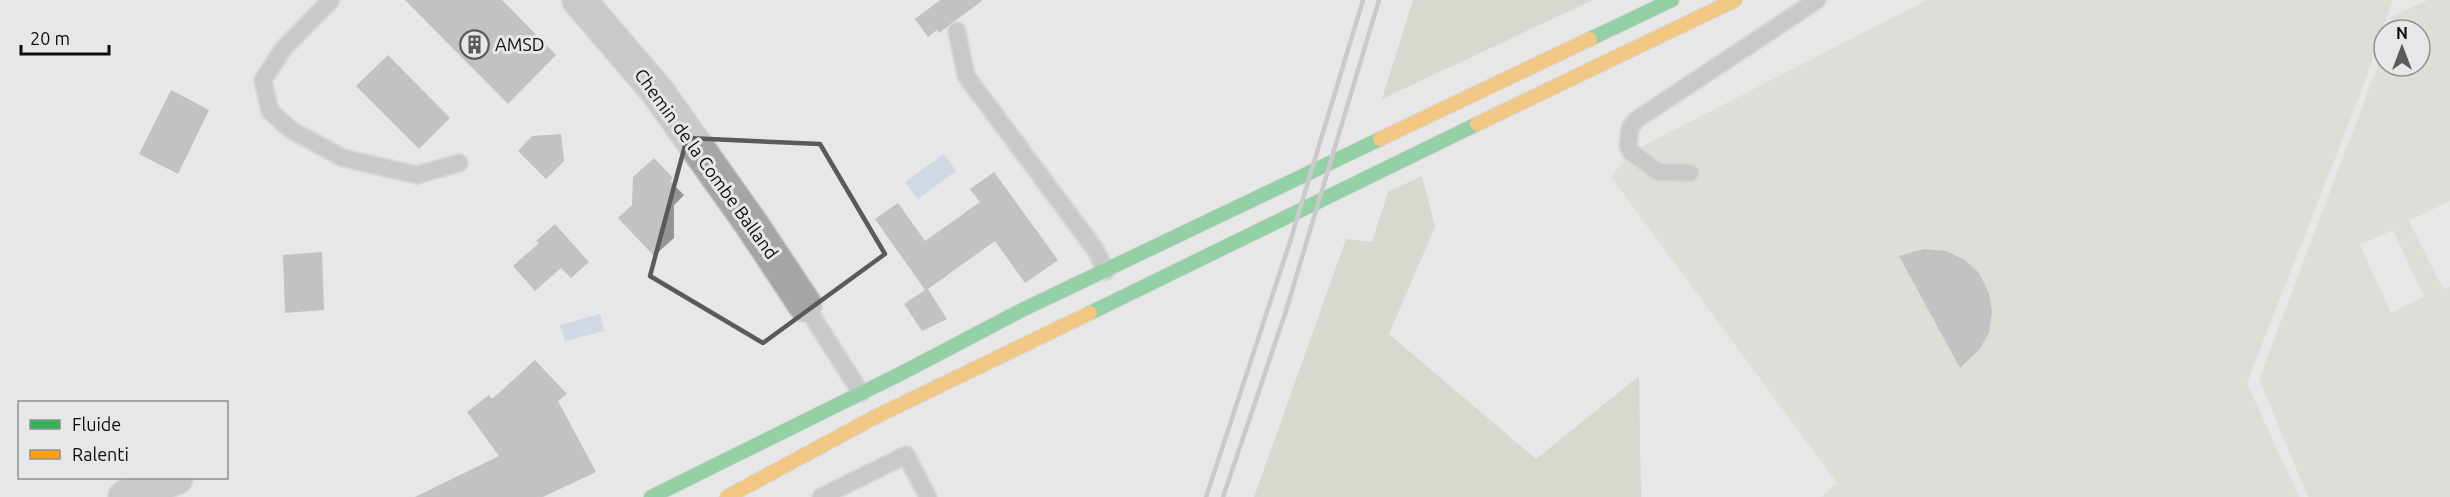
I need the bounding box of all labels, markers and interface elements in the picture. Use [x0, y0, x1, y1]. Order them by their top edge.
scale bar [21, 18, 110, 56]
north arrow [2372, 18, 2432, 78]
text: N [2396, 24, 2408, 42]
text: 20 m [30, 28, 70, 48]
building icon: AMSD [458, 29, 490, 61]
place label: AMSD [495, 34, 544, 54]
street label: Chemin de la Combe Balland [631, 64, 783, 262]
legend [18, 401, 228, 479]
text: Fluide [72, 414, 121, 434]
text: Ralenti [72, 444, 129, 464]

